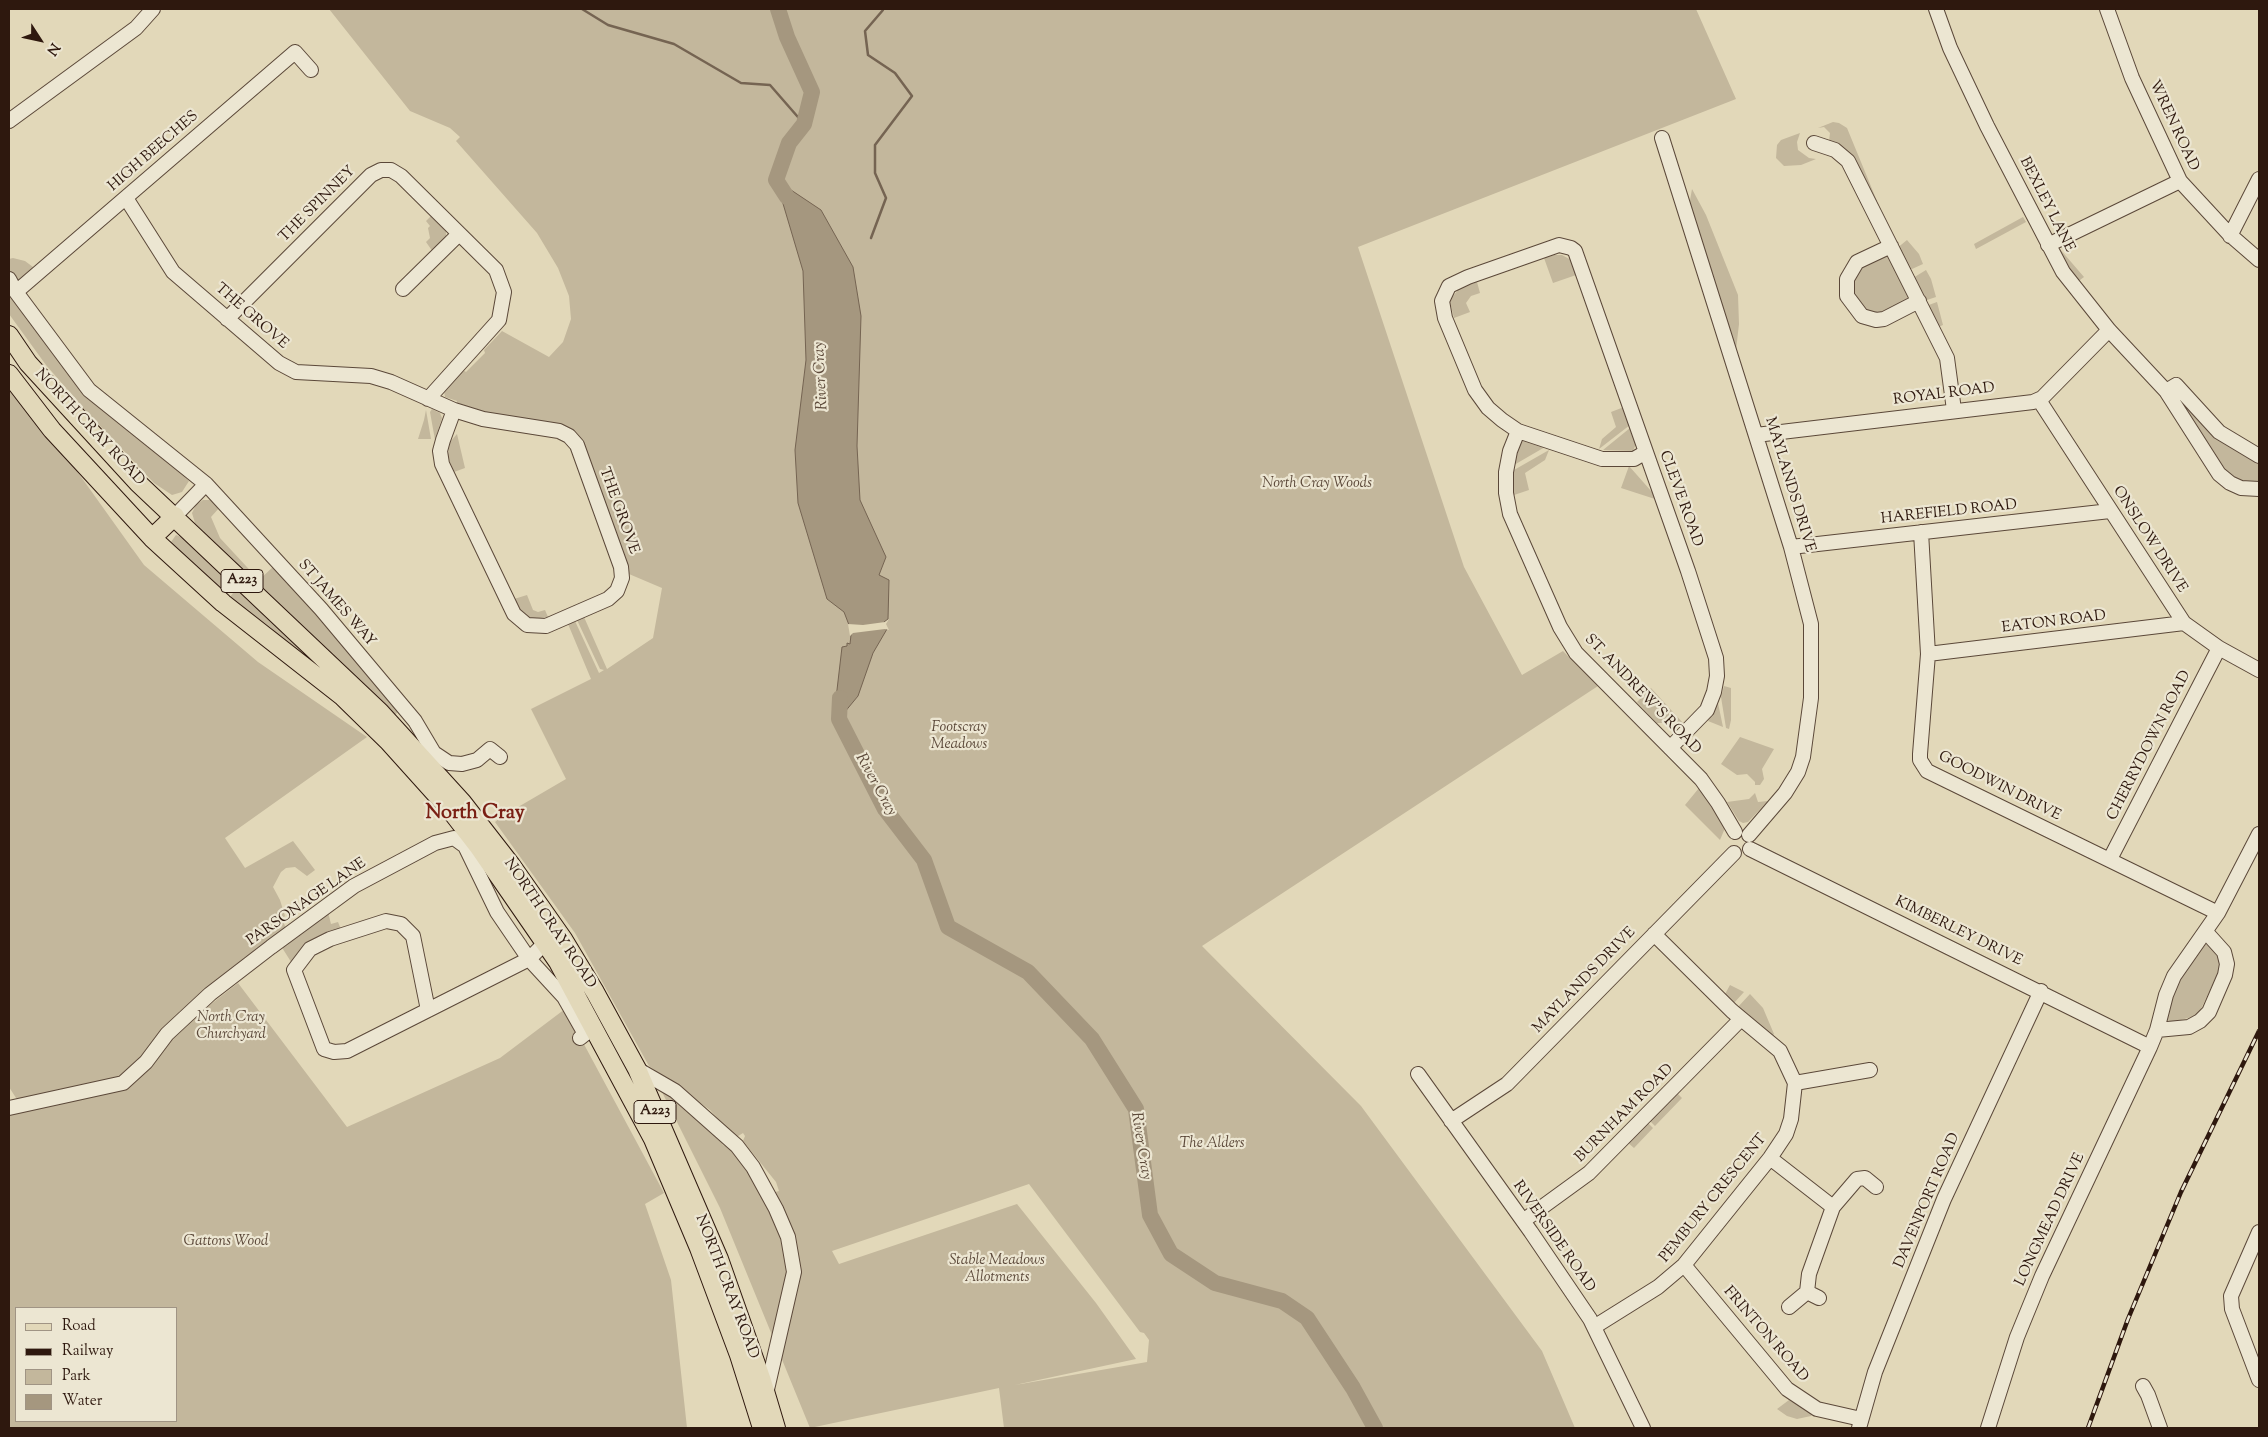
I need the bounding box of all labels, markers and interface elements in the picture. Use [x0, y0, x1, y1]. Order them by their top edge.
north arrow [15, 15, 65, 65]
text: N [41, 38, 64, 59]
street label: WREN ROAD [2144, 78, 2202, 174]
street label: HIGH BEECHES [105, 108, 203, 196]
street label: BEXLEY LANE [2014, 155, 2078, 255]
street label: THE SPINNEY [276, 163, 360, 247]
street label: THE GROVE [211, 280, 291, 354]
water label: River Cray [811, 341, 833, 411]
street label: NORTH CRAY ROAD [30, 366, 148, 490]
street label: ROYAL ROAD [1892, 380, 1996, 410]
street label: MAYLANDS DRIVE [1760, 415, 1818, 555]
street label: CLEVE ROAD [1654, 448, 1706, 550]
street label: THE GROVE [594, 465, 642, 557]
park label: North Cray Woods [1262, 475, 1372, 493]
street label: ONSLOW DRIVE [2108, 483, 2190, 597]
street label: HAREFIELD ROAD [1880, 497, 2018, 529]
street label: ST JAMES WAY [293, 557, 379, 651]
road number: A223 [221, 570, 263, 592]
street label: EATON ROAD [2001, 608, 2107, 638]
street label: ST. ANDREW'S ROAD [1580, 631, 1704, 759]
street label: CHERRYDOWN ROAD [2104, 668, 2196, 824]
park label: Footscray Meadows [931, 719, 987, 754]
street label: GOODWIN DRIVE [1935, 748, 2063, 826]
water label: River Cray [850, 750, 900, 820]
district label: North Cray [425, 803, 525, 827]
street label: PARSONAGE LANE [244, 855, 370, 951]
street label: NORTH CRAY ROAD [499, 856, 599, 992]
street label: KIMBERLEY DRIVE [1891, 893, 2025, 971]
street label: MAYLANDS DRIVE [1530, 924, 1640, 1038]
park label: North Cray Churchyard [196, 1009, 266, 1044]
street label: BURNHAM ROAD [1572, 1061, 1678, 1167]
road number: A223 [634, 1100, 676, 1124]
water label: River Cray [1125, 1111, 1155, 1181]
street label: PEMBURY CRESCENT [1657, 1131, 1771, 1267]
street label: DAVENPORT ROAD [1891, 1131, 1965, 1271]
park label: The Alders [1180, 1135, 1244, 1153]
street label: LONGMEAD DRIVE [2012, 1151, 2090, 1289]
street label: RIVERSIDE ROAD [1508, 1178, 1598, 1296]
street label: NORTH CRAY ROAD [690, 1212, 762, 1362]
park label: Gattons Wood [184, 1233, 268, 1251]
park label: Stable Meadows Allotments [949, 1252, 1045, 1287]
street label: FRINTON ROAD [1719, 1284, 1811, 1386]
legend [15, 1307, 178, 1422]
text: Road [62, 1316, 96, 1337]
text: Railway [62, 1341, 113, 1362]
text: Park [62, 1366, 91, 1387]
text: Water [62, 1391, 102, 1412]

